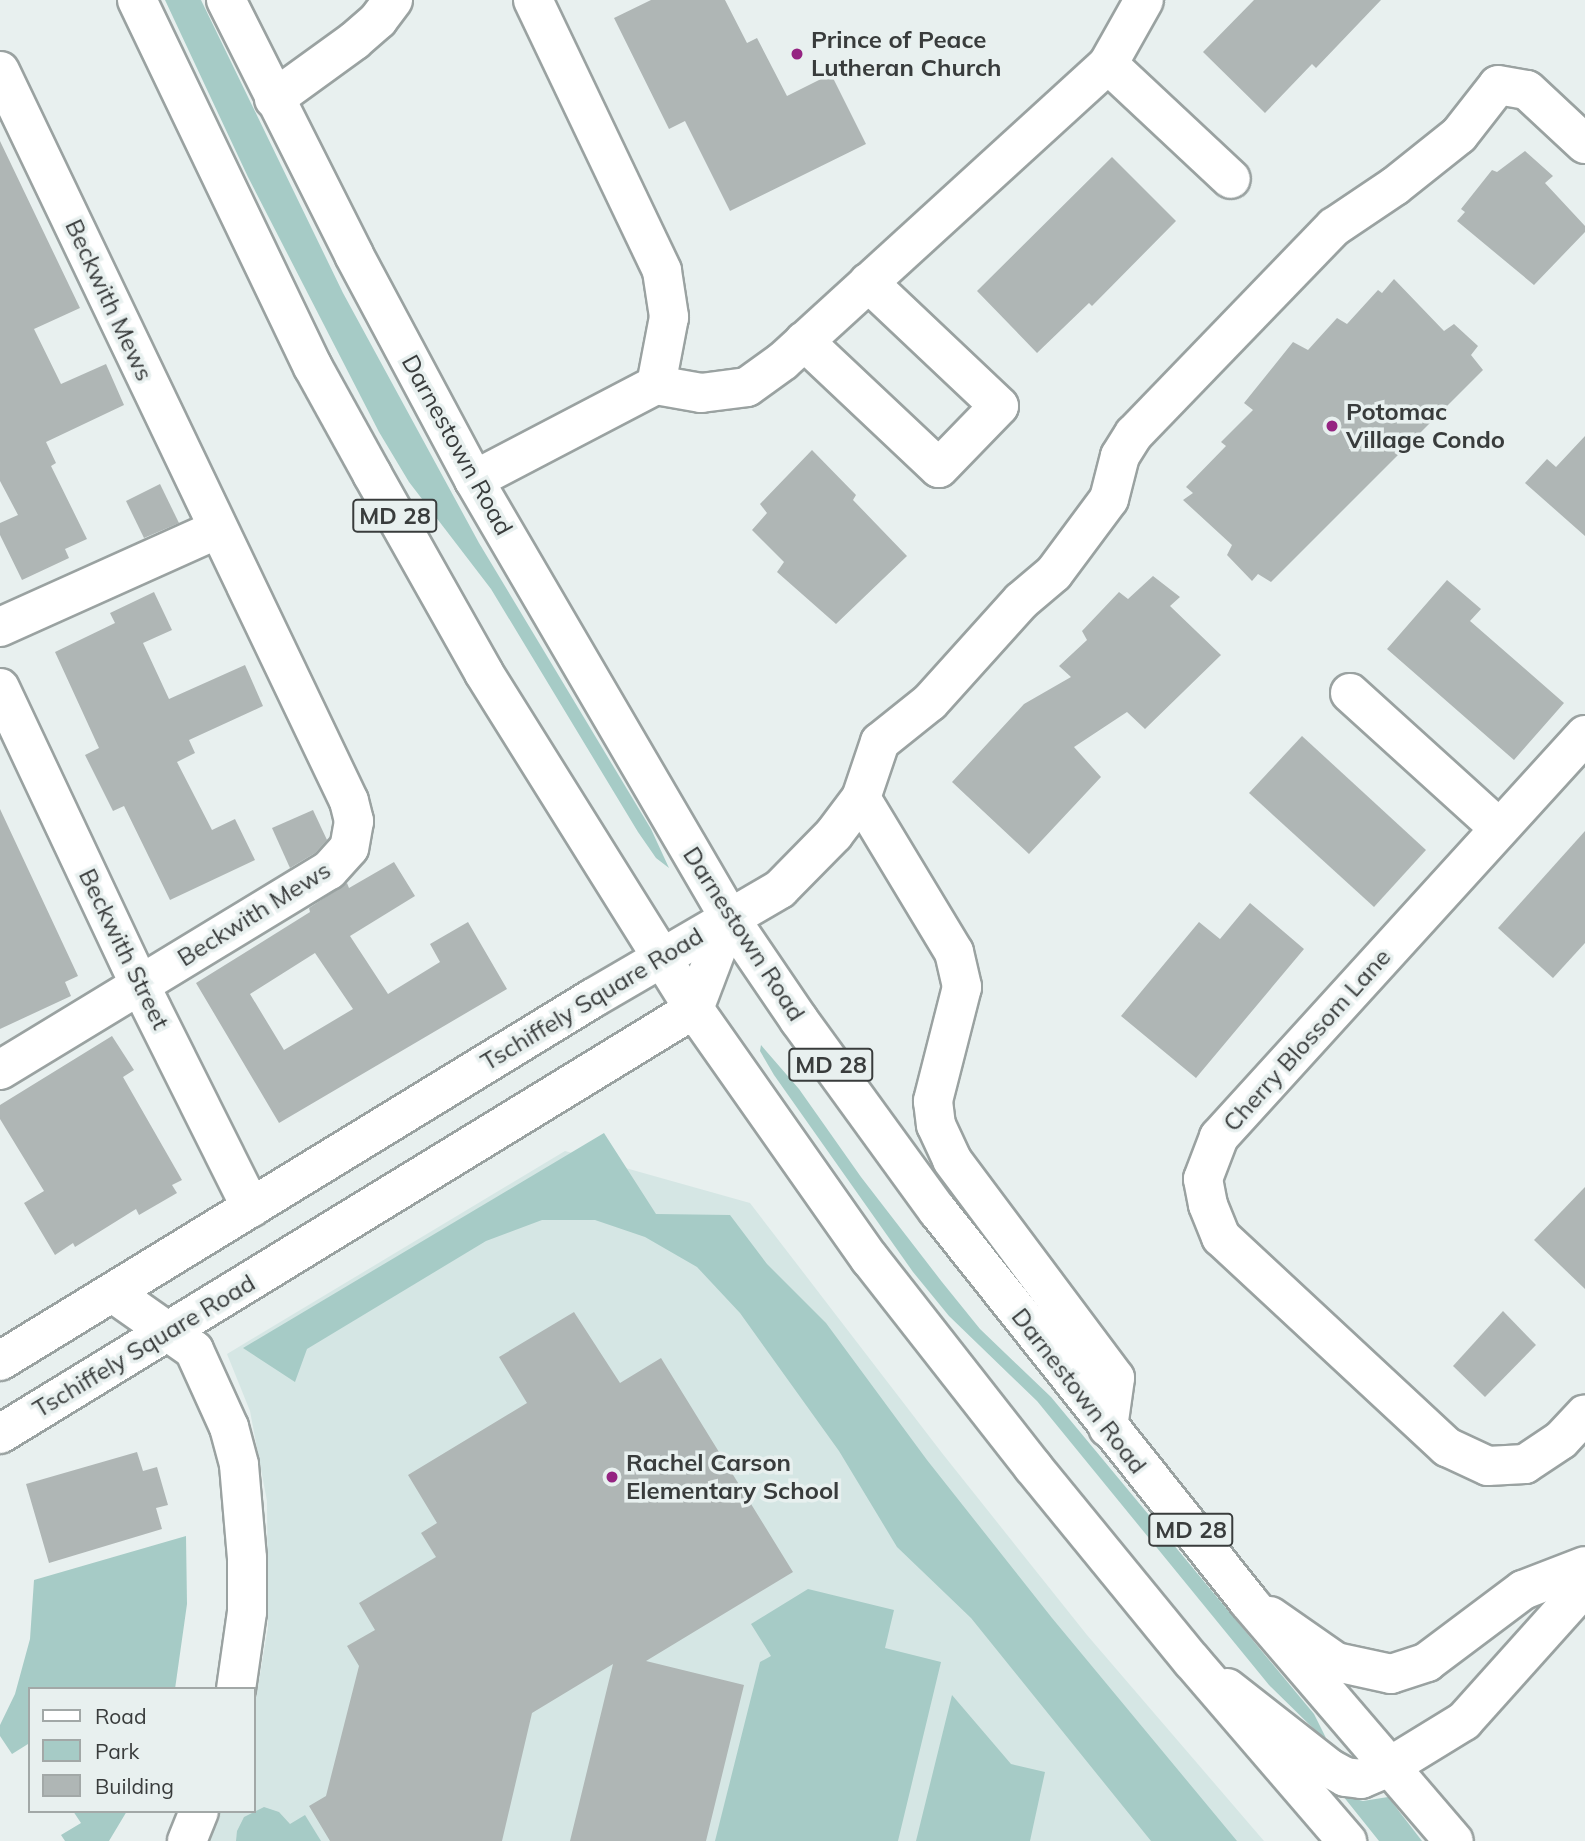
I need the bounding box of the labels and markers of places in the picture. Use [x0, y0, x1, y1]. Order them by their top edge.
place label: Prince of Peace Lutheran Church [811, 26, 1001, 82]
marker: Prince of Peace Lutheran Church [789, 46, 805, 62]
place label: Potomac Village Condo [1346, 398, 1505, 454]
marker: Potomac Village Condo [1324, 418, 1340, 434]
place label: Rachel Carson Elementary School [626, 1449, 839, 1505]
marker: Rachel Carson Elementary School [604, 1469, 620, 1485]

